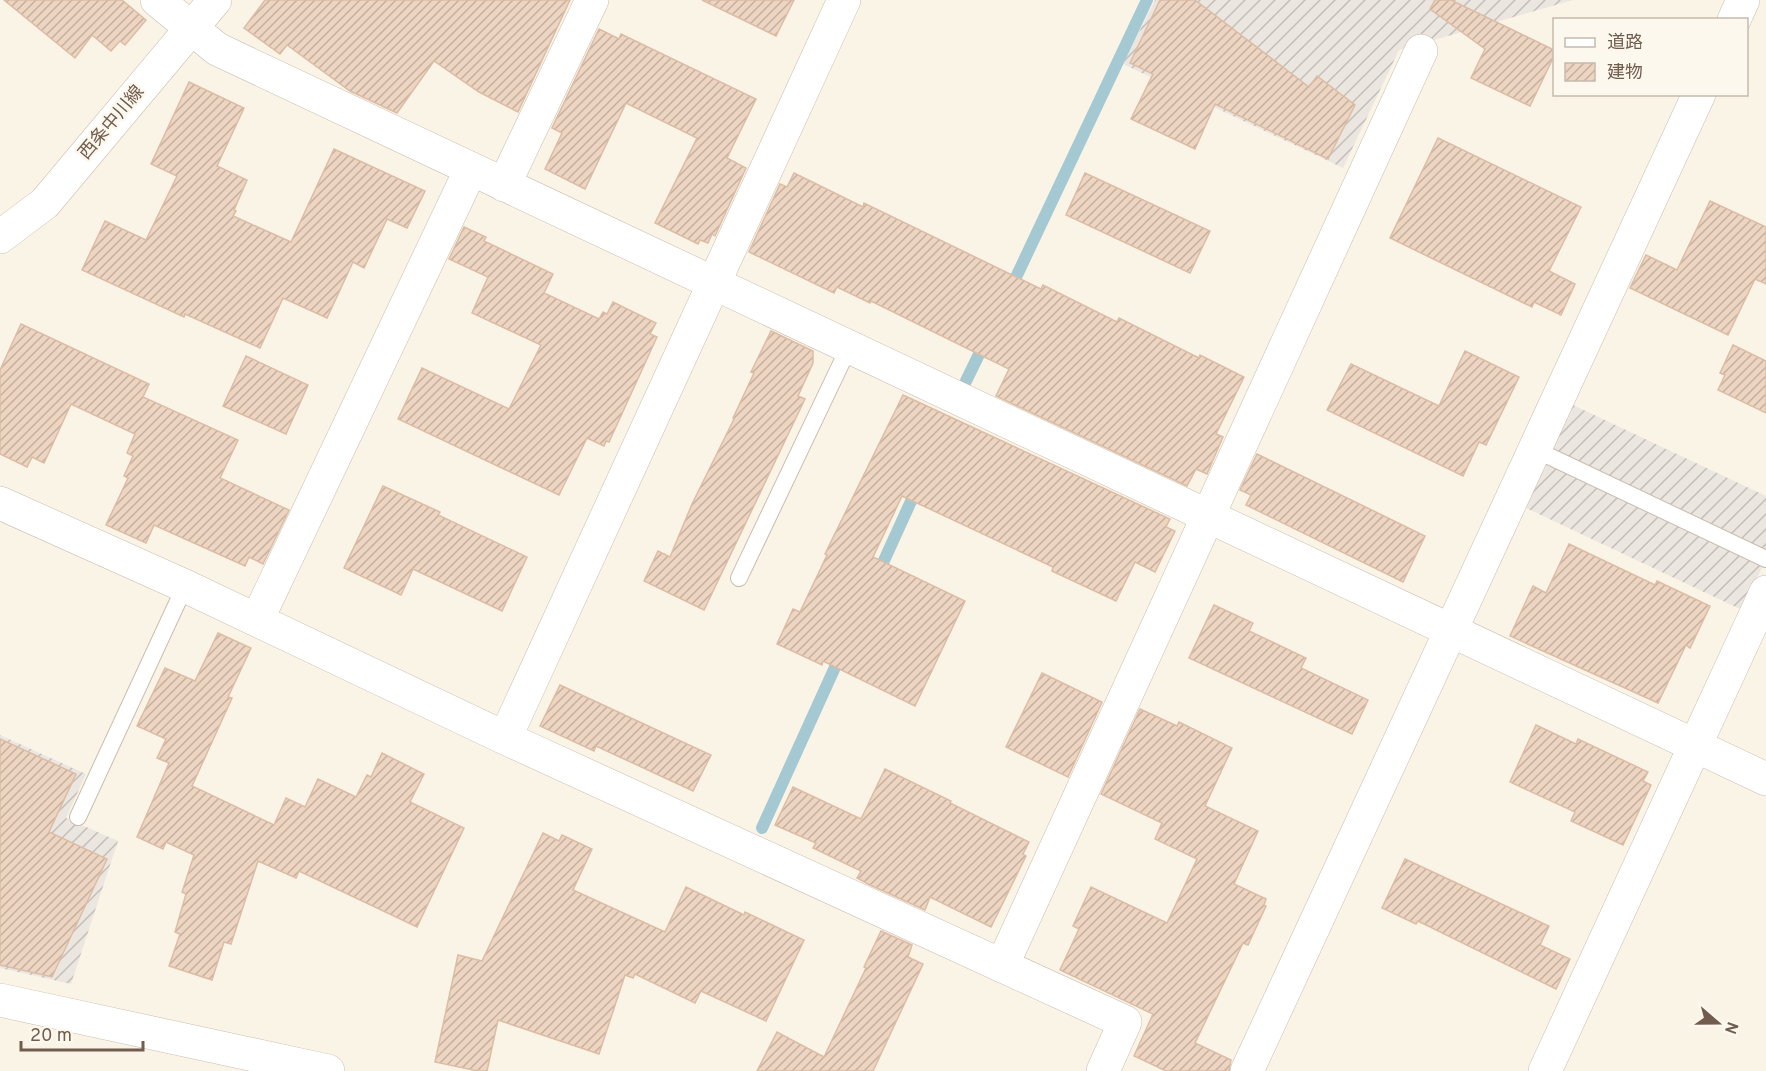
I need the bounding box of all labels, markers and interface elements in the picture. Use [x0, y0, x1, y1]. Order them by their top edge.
legend [1553, 18, 1748, 96]
text: 道路 [1607, 32, 1643, 55]
text: 建物 [1607, 62, 1643, 85]
street label: 西条中川線 [74, 81, 150, 165]
north arrow [1688, 993, 1748, 1053]
scale bar [21, 1014, 142, 1052]
text: N [1719, 1019, 1742, 1036]
text: 20 m [30, 1025, 72, 1048]

